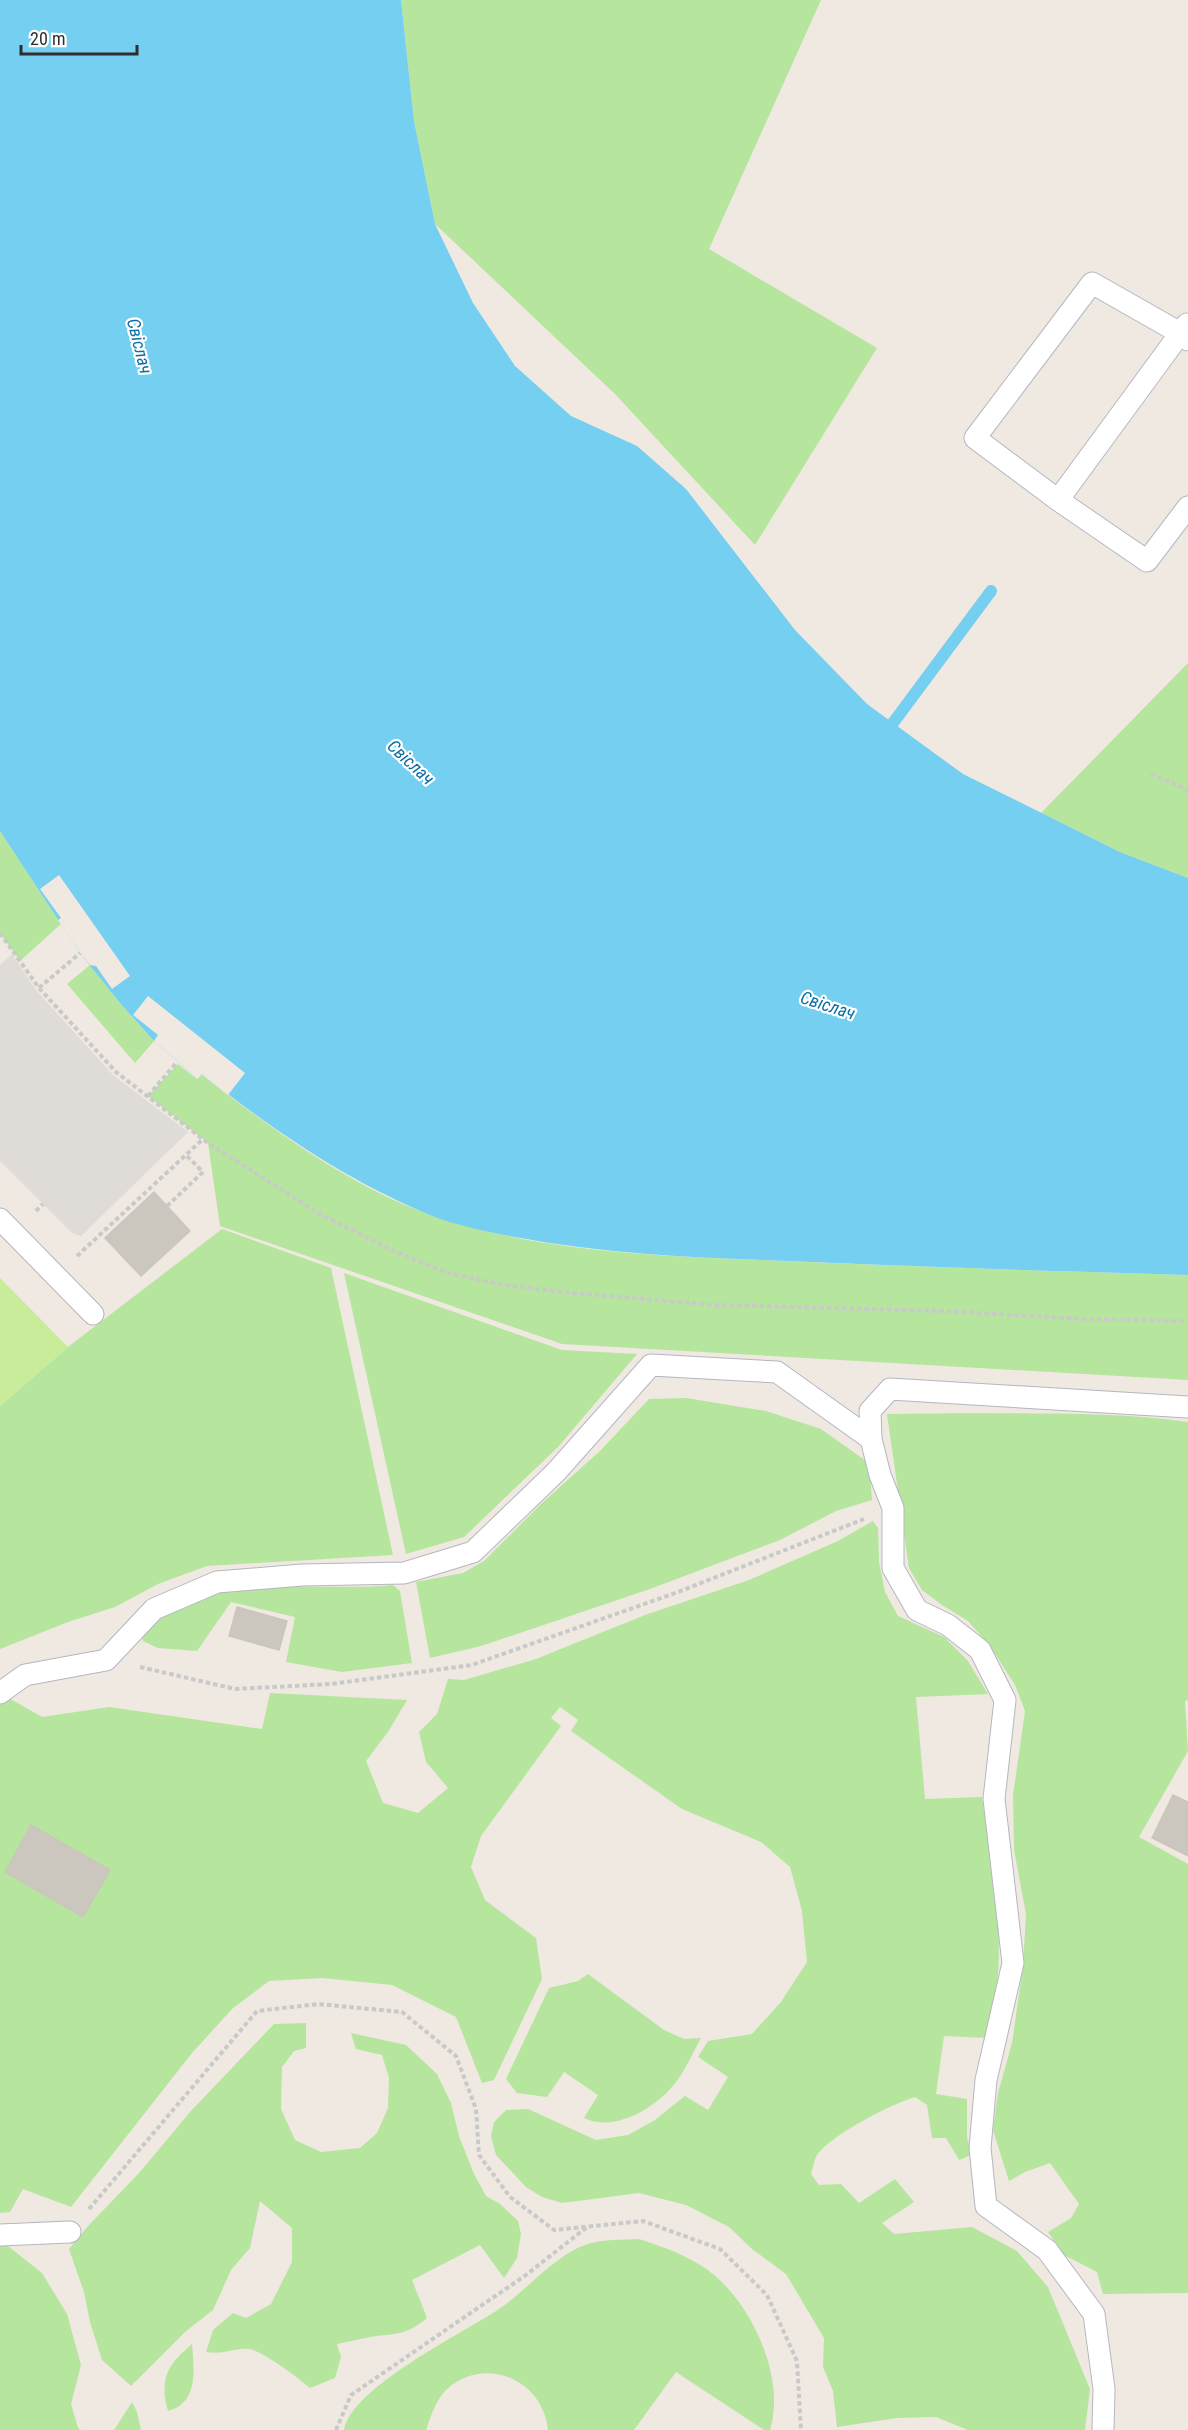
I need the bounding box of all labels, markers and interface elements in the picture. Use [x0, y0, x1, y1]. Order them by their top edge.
scale bar [21, 18, 136, 56]
text: 20 m [30, 28, 65, 49]
water label: Свіслач [123, 316, 157, 376]
water label: Свіслач [383, 735, 439, 789]
water label: Свіслач [798, 986, 858, 1024]

